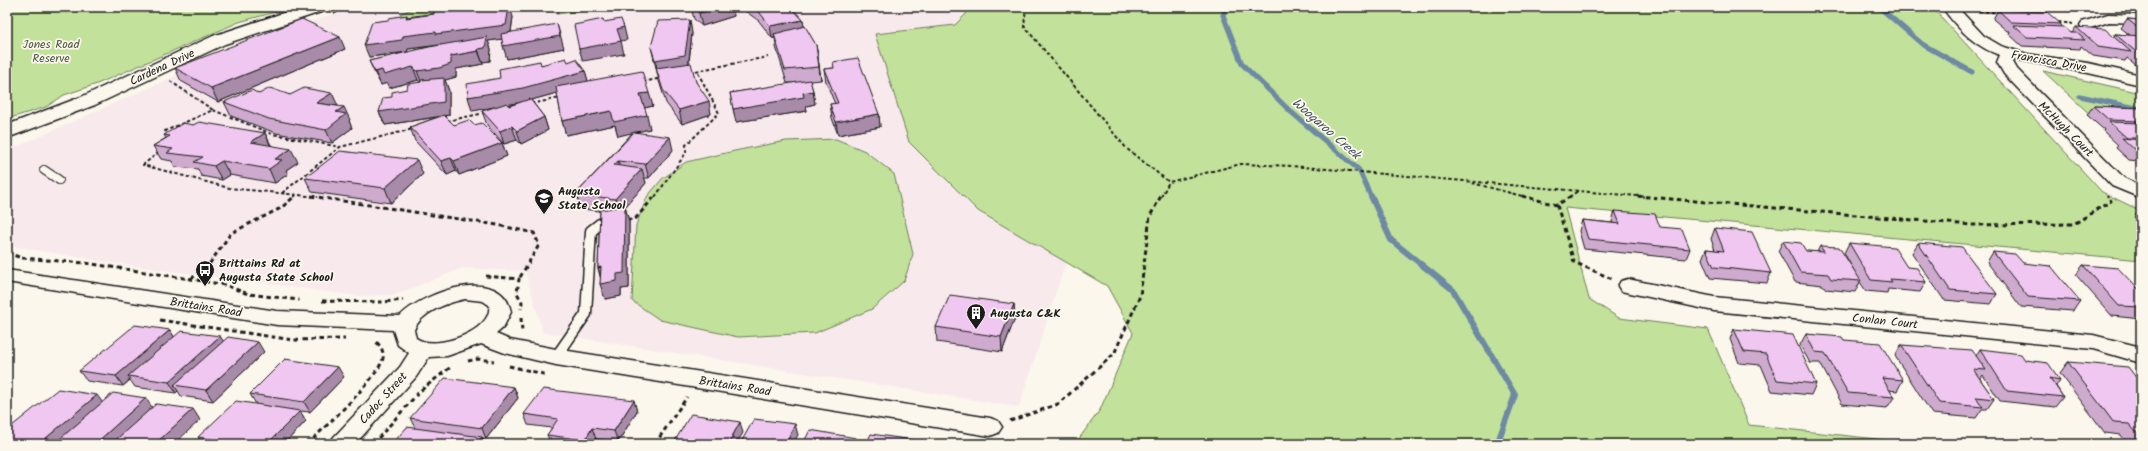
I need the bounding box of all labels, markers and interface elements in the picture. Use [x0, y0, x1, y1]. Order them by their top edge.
park label: Jones Road Reserve [23, 35, 80, 68]
street label: Cardena Drive [126, 44, 199, 91]
street label: Francisca Drive [2010, 46, 2089, 78]
water label: Woogaroo Creek [1287, 93, 1367, 166]
street label: McHugh Court [2033, 97, 2098, 162]
place label: Augusta State School [558, 182, 626, 215]
school or university icon: Augusta State School [533, 187, 555, 215]
place label: Brittains Rd at Augusta State School [219, 254, 334, 287]
bus stop icon: Brittains Rd at Augusta State School [194, 259, 216, 287]
street label: Brittains Road [169, 292, 244, 323]
building icon: Augusta C&K [965, 302, 987, 330]
place label: Augusta C&K [990, 304, 1061, 323]
street label: Conlan Court [1851, 309, 1919, 334]
street label: Cadoc Street [355, 368, 412, 429]
street label: Brittains Road [698, 371, 773, 402]

